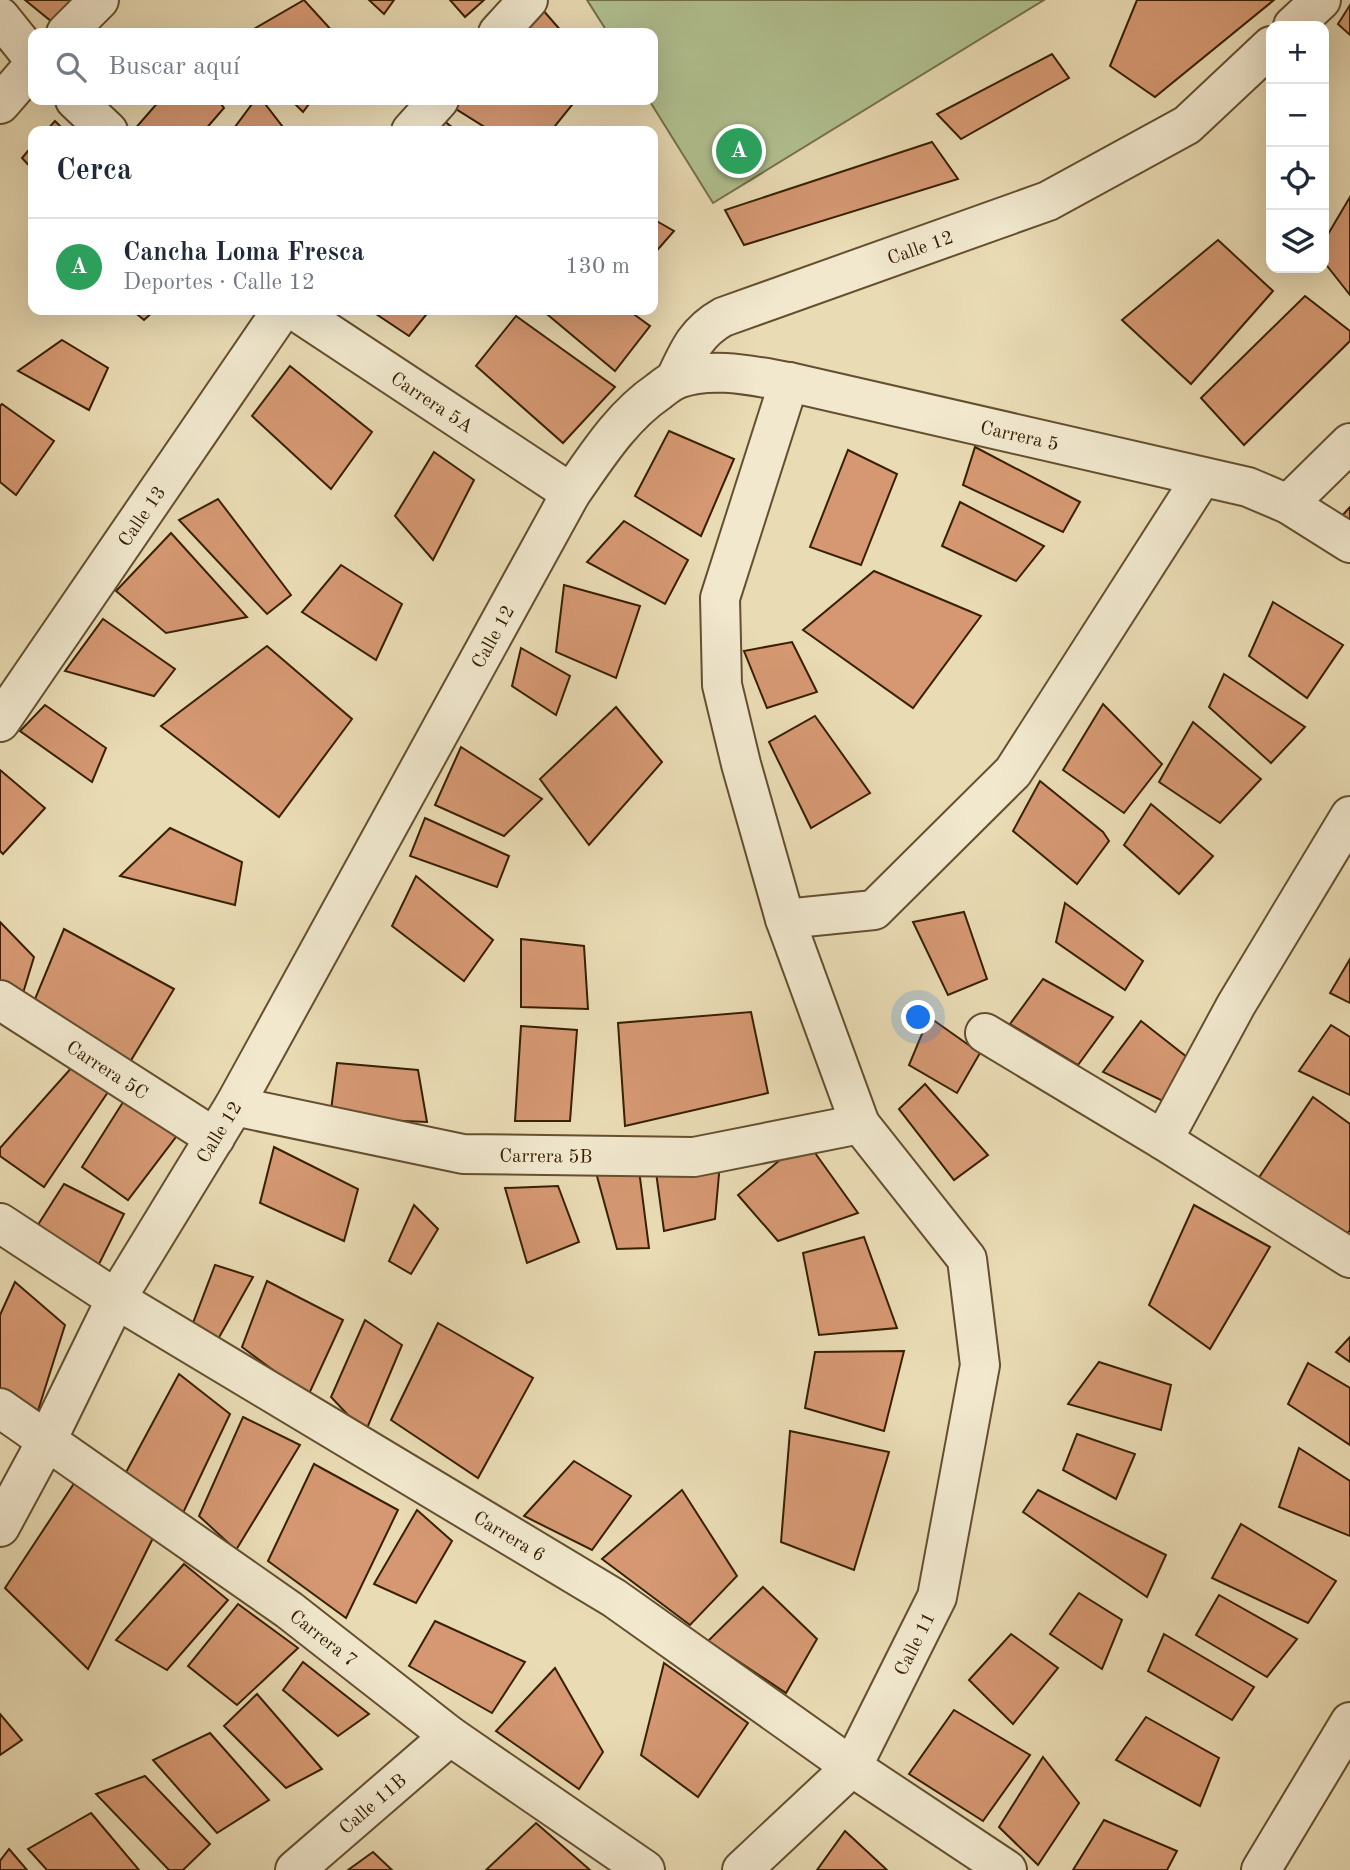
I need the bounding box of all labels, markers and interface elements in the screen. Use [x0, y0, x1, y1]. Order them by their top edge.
map controls [1266, 21, 1329, 273]
button: + [1266, 21, 1329, 84]
search box [28, 28, 658, 105]
icon: search [52, 48, 90, 86]
text: Buscar aquí [108, 54, 240, 80]
button: − [1266, 84, 1329, 147]
pin: A [716, 125, 762, 177]
button: locate [1266, 147, 1329, 210]
text: Cerca [56, 156, 132, 186]
button: layers [1266, 210, 1329, 273]
street label: Calle 12 [885, 229, 956, 270]
text: Cancha Loma Fresca [123, 240, 364, 266]
text: A [70, 255, 88, 278]
text: 130 m [565, 255, 630, 278]
text: Deportes · Calle 12 [123, 271, 315, 294]
street label: Carrera 5A [386, 370, 476, 438]
street label: Carrera 5 [978, 419, 1060, 455]
street label: Calle 13 [116, 483, 170, 551]
street label: Calle 12 [470, 603, 519, 672]
your location [901, 1000, 935, 1034]
street label: Carrera 5C [62, 1038, 151, 1104]
street label: Calle 12 [194, 1099, 246, 1167]
street label: Carrera 5B [499, 1147, 593, 1168]
street label: Carrera 6 [469, 1509, 548, 1566]
street label: Carrera 7 [285, 1607, 360, 1671]
street label: Calle 11 [892, 1610, 940, 1679]
street label: Calle 11B [337, 1771, 411, 1839]

